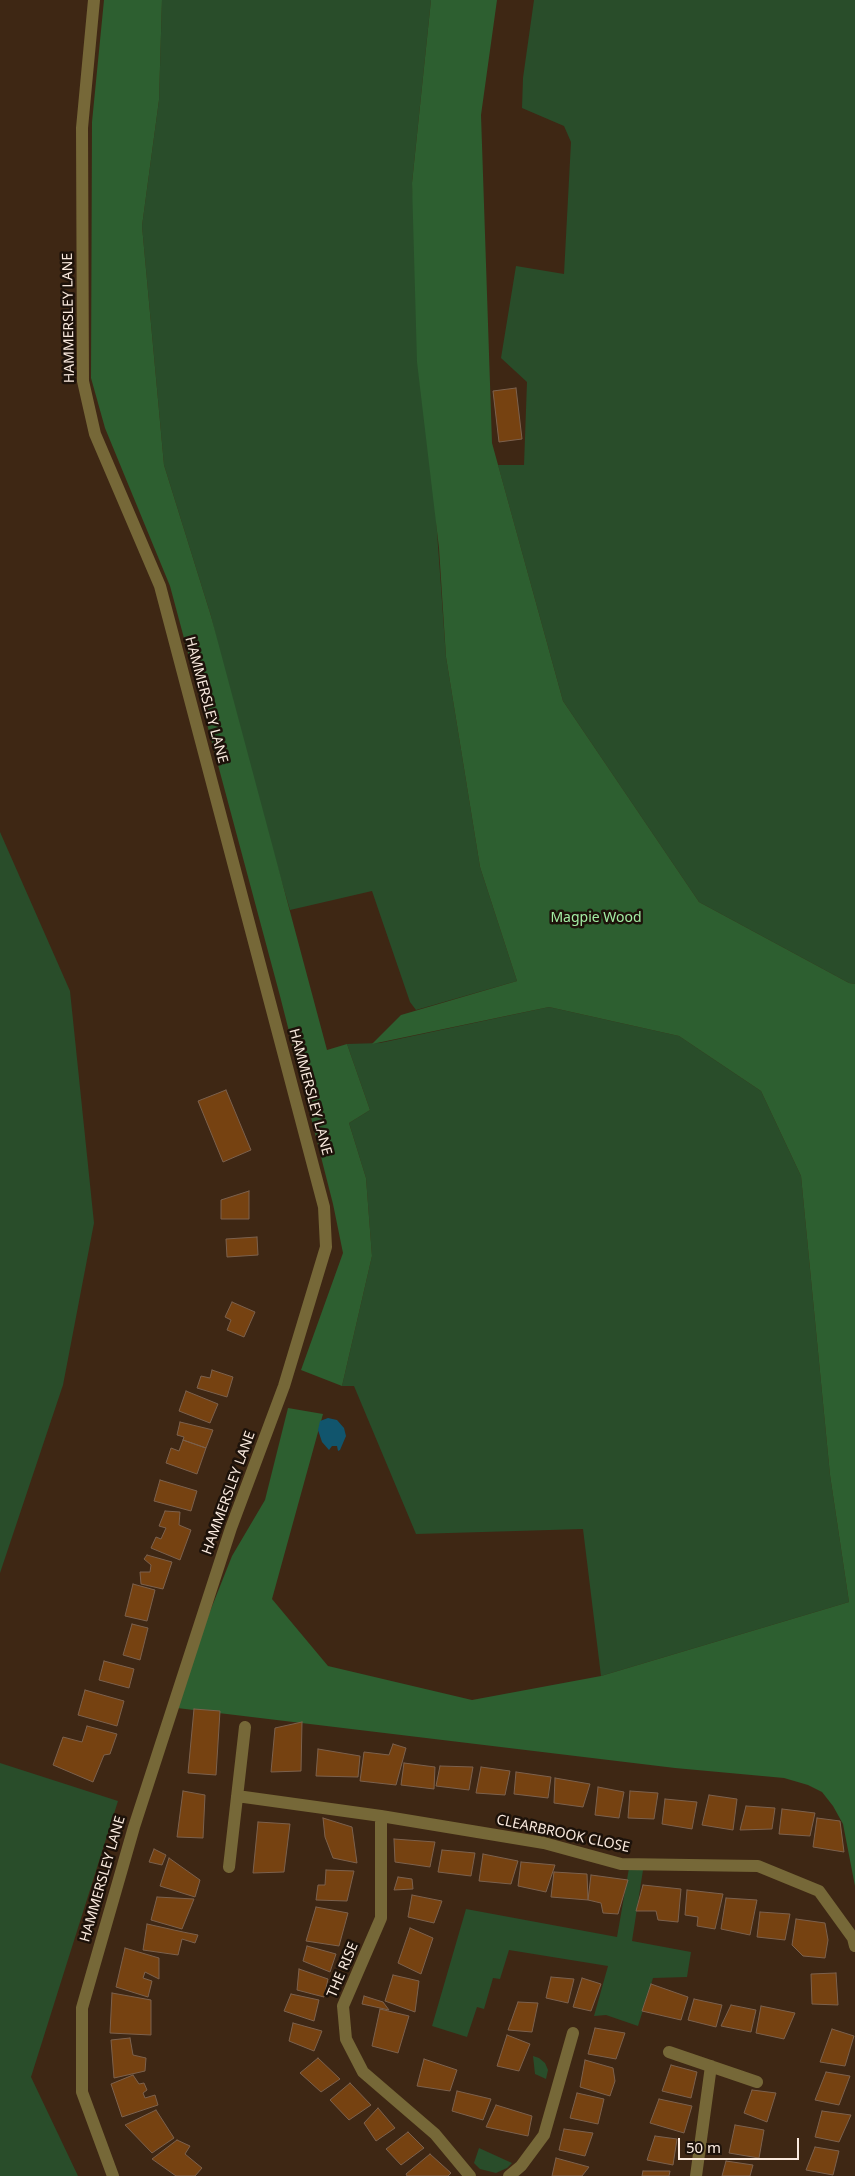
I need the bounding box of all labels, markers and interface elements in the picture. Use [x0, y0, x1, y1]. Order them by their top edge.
street label: HAMMERSLEY LANE [59, 253, 79, 383]
street label: HAMMERSLEY LANE [181, 635, 231, 765]
park label: Magpie Wood [550, 910, 642, 926]
street label: HAMMERSLEY LANE [285, 1027, 335, 1157]
street label: HAMMERSLEY LANE [199, 1429, 259, 1557]
street label: CLEARBROOK CLOSE [495, 1812, 631, 1856]
street label: HAMMERSLEY LANE [77, 1814, 129, 1944]
street label: THE RISE [324, 1940, 362, 2000]
scale bar [680, 2128, 801, 2160]
text: 50 m [686, 2137, 721, 2157]

